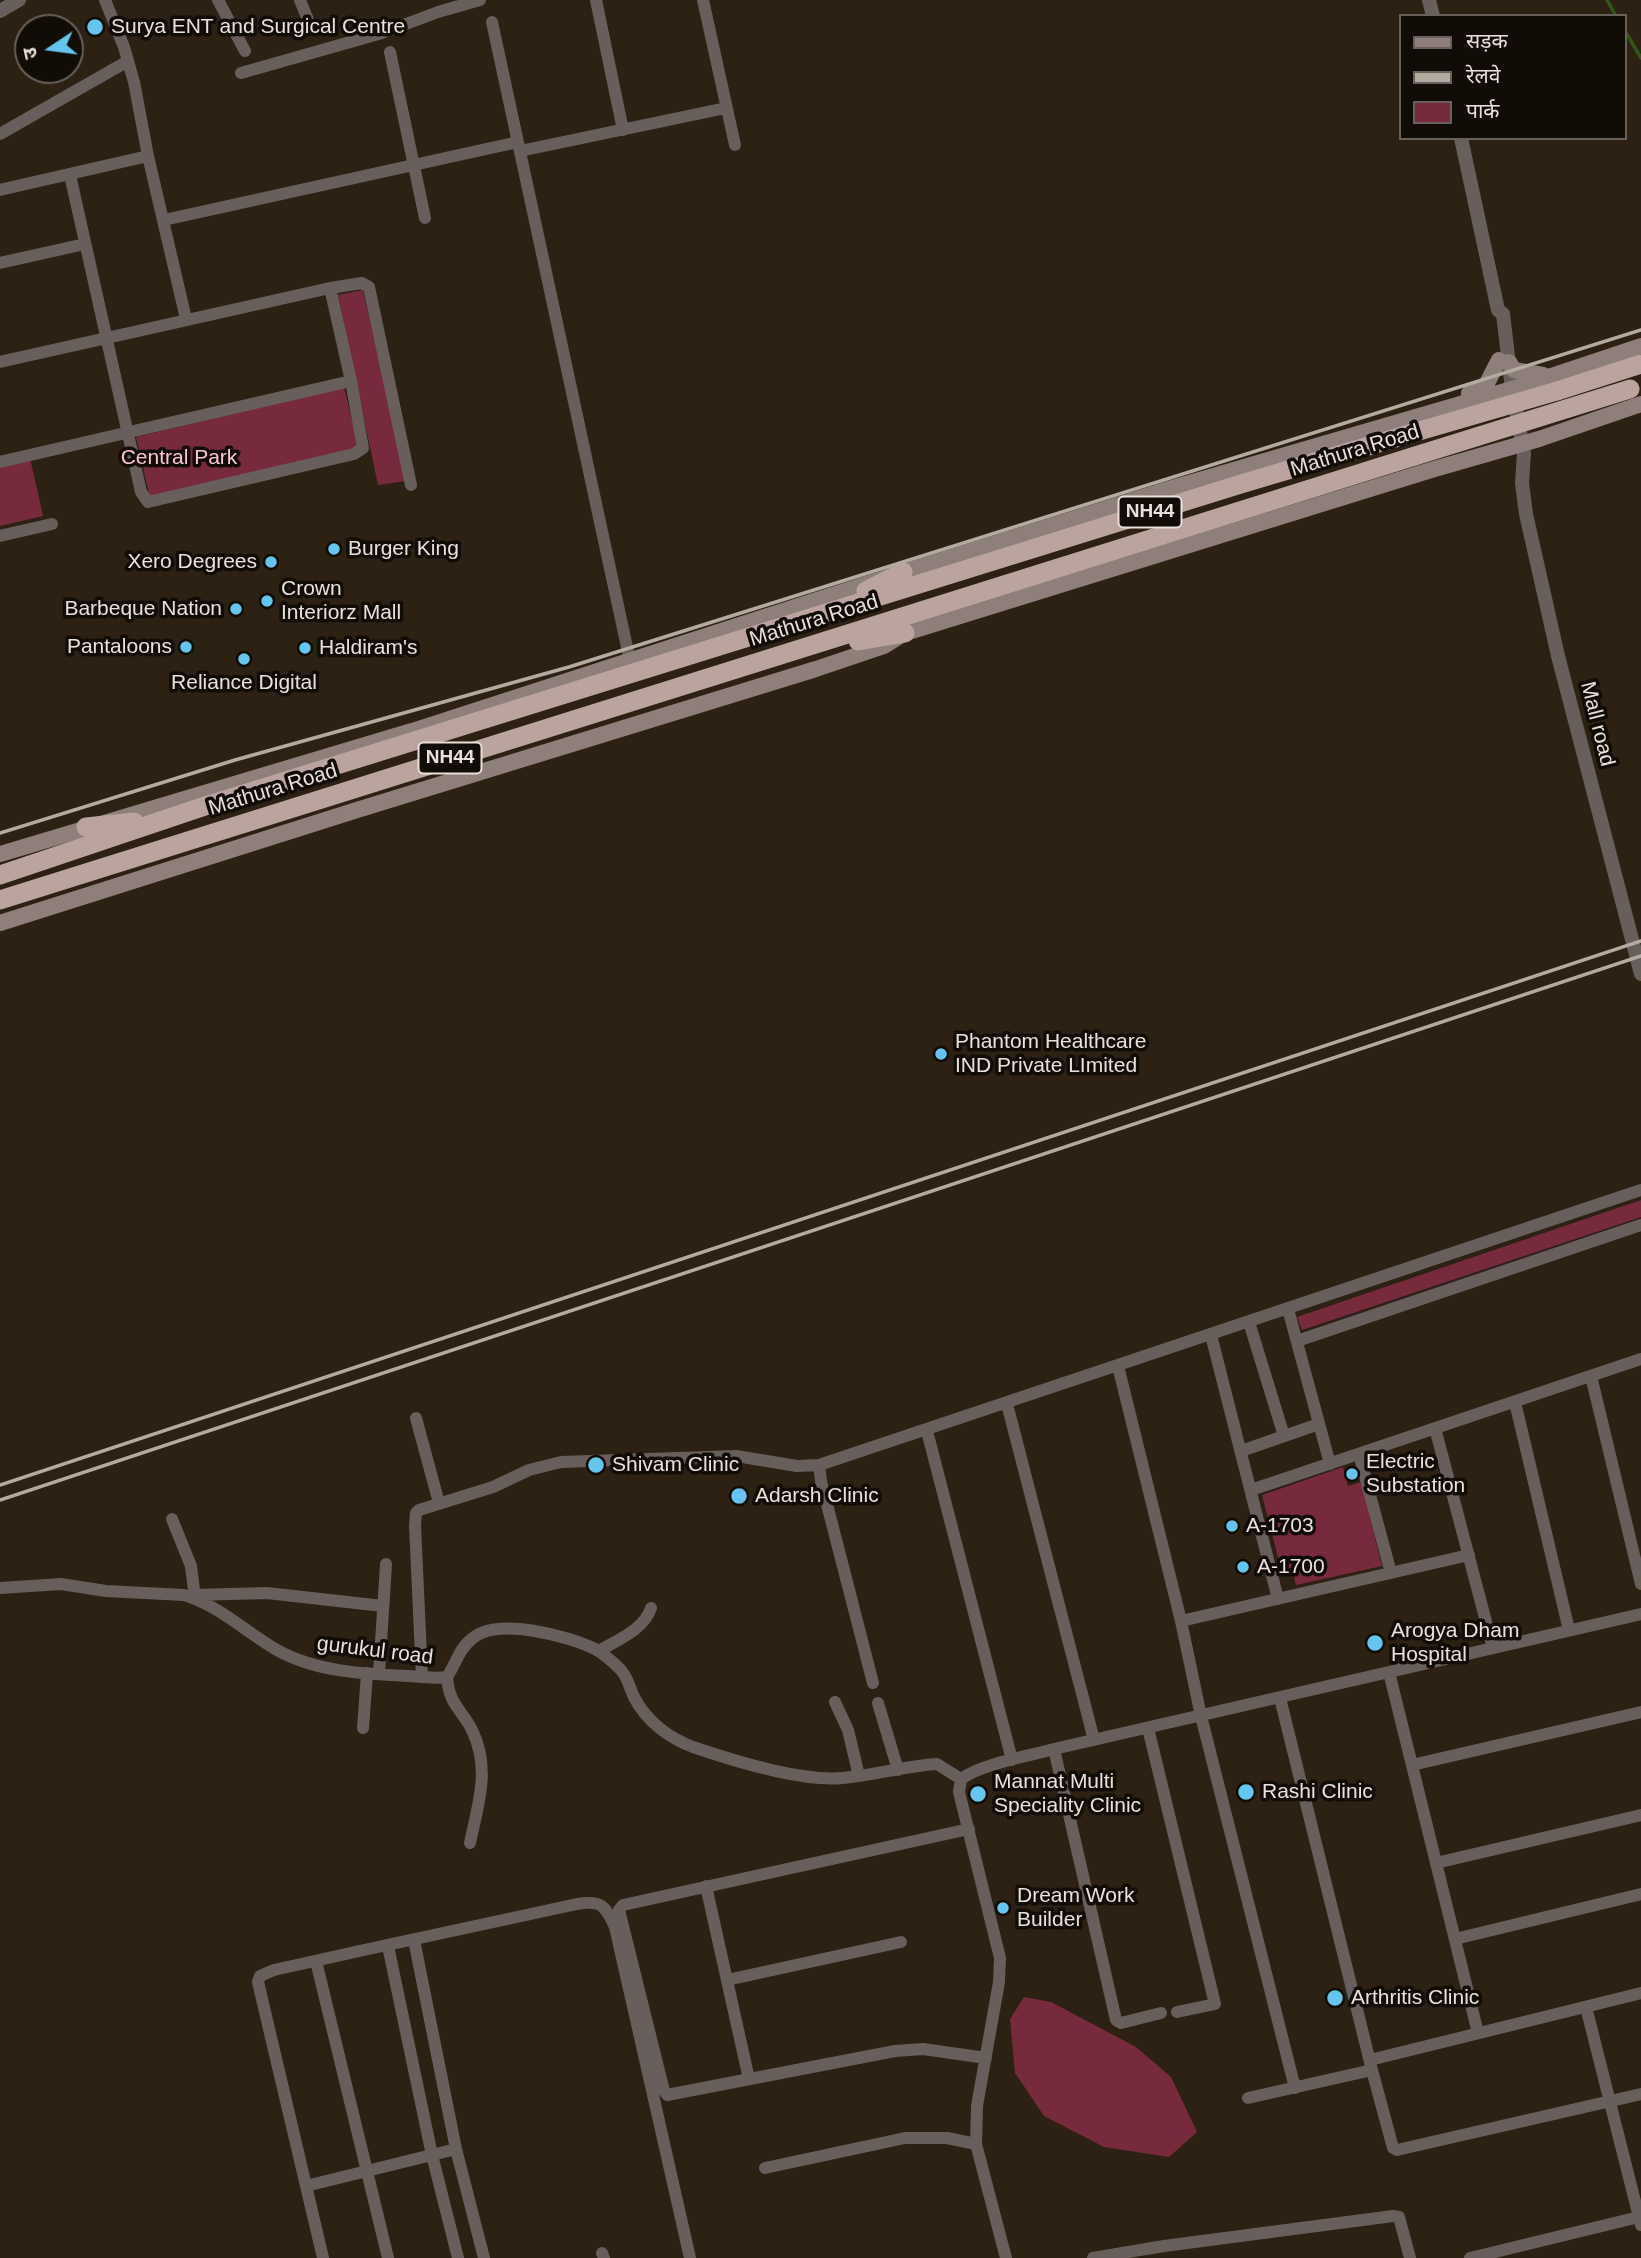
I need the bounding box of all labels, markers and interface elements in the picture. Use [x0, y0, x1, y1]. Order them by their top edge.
north arrow [14, 14, 84, 84]
place label: Surya ENT and Surgical Centre [111, 14, 405, 40]
legend [1400, 14, 1627, 140]
marker: Surya ENT and Surgical Centre [85, 17, 105, 37]
text: सड़क [1466, 29, 1508, 52]
text: उ [19, 46, 41, 61]
text: रेलवे [1466, 64, 1501, 87]
text: पार्क [1466, 99, 1500, 122]
street label: Mathura Road [1288, 419, 1422, 483]
park label: Central Park [121, 445, 237, 471]
road number: NH44 [1118, 496, 1182, 527]
place label: Burger King [348, 536, 459, 562]
marker: Burger King [326, 541, 342, 557]
place label: Xero Degrees [127, 549, 257, 575]
marker: Xero Degrees [263, 554, 279, 570]
place label: Crown Interiorz Mall [281, 576, 401, 626]
street label: Mathura Road [747, 589, 881, 653]
marker: Crown Interiorz Mall [259, 593, 275, 609]
place label: Barbeque Nation [64, 596, 222, 622]
marker: Barbeque Nation [228, 601, 244, 617]
place label: Pantaloons [67, 634, 172, 660]
place label: Haldiram's [319, 635, 418, 661]
marker: Pantaloons [178, 639, 194, 655]
marker: Haldiram's [297, 640, 313, 656]
marker: Reliance Digital [236, 651, 252, 667]
place label: Reliance Digital [171, 670, 317, 696]
street label: Mall road [1574, 679, 1620, 769]
road number: NH44 [419, 743, 482, 774]
street label: Mathura Road [206, 758, 340, 822]
place label: Phantom Healthcare IND Private LImited [955, 1029, 1146, 1079]
marker: Phantom Healthcare IND Private LImited [933, 1046, 949, 1062]
place label: Electric Substation [1366, 1449, 1465, 1499]
place label: Shivam Clinic [612, 1452, 739, 1478]
marker: Shivam Clinic [586, 1455, 606, 1475]
marker: Electric Substation [1344, 1466, 1360, 1482]
place label: Adarsh Clinic [755, 1483, 879, 1509]
marker: Adarsh Clinic [729, 1486, 749, 1506]
place label: A-1703 [1246, 1513, 1314, 1539]
marker: A-1703 [1224, 1518, 1240, 1534]
place label: A-1700 [1257, 1554, 1325, 1580]
marker: A-1700 [1235, 1559, 1251, 1575]
place label: Arogya Dham Hospital [1391, 1618, 1519, 1668]
street label: gurukul road [316, 1631, 434, 1671]
marker: Arogya Dham Hospital [1365, 1633, 1385, 1653]
place label: Mannat Multi Speciality Clinic [994, 1769, 1141, 1819]
place label: Rashi Clinic [1262, 1779, 1373, 1805]
marker: Rashi Clinic [1236, 1782, 1256, 1802]
marker: Mannat Multi Speciality Clinic [968, 1784, 988, 1804]
place label: Dream Work Builder [1017, 1883, 1134, 1933]
marker: Dream Work Builder [995, 1900, 1011, 1916]
place label: Arthritis Clinic [1351, 1985, 1479, 2011]
marker: Arthritis Clinic [1325, 1988, 1345, 2008]

